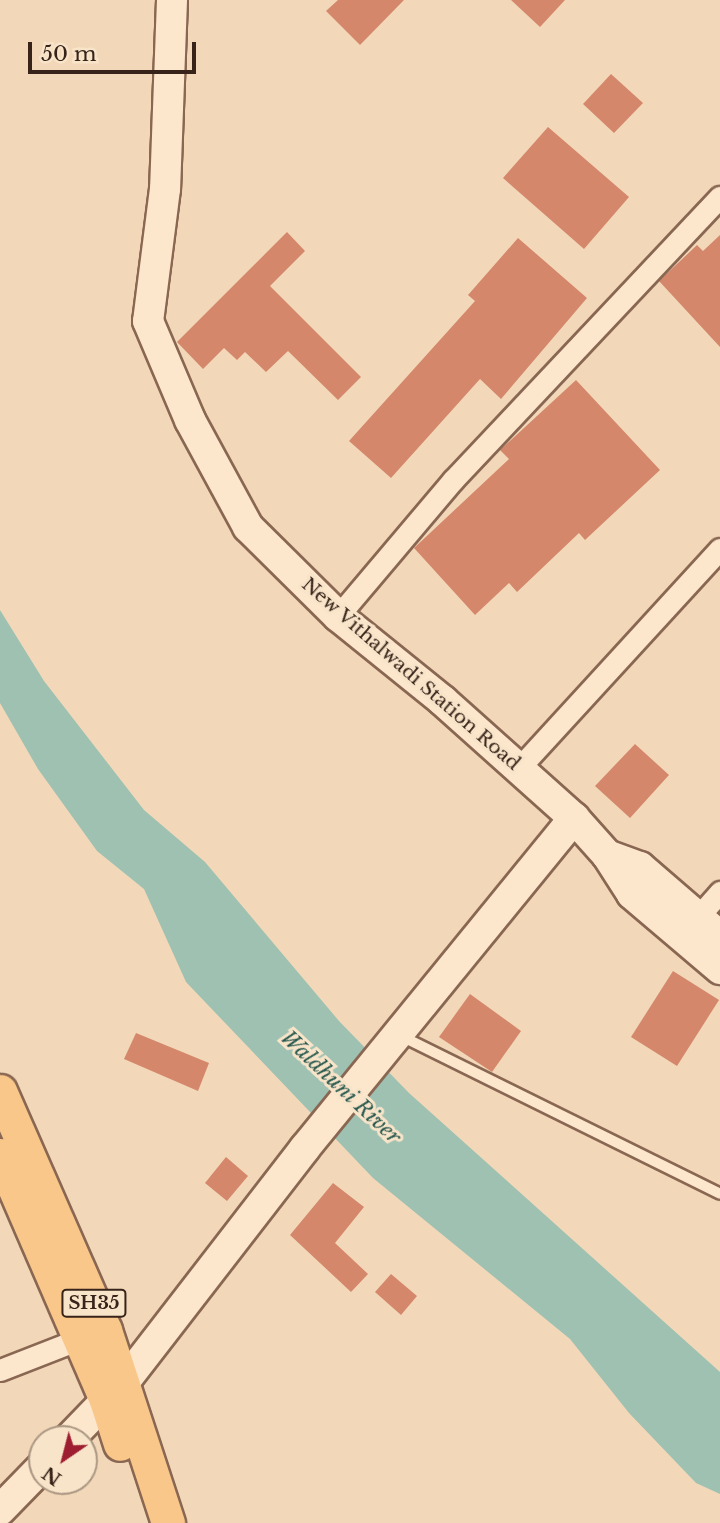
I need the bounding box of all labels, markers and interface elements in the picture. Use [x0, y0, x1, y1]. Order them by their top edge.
scale bar [32, 28, 200, 72]
text: 50 m [41, 41, 96, 67]
street label: New Vithalwadi Station Road [297, 572, 525, 776]
water label: Waldhuni River [276, 1025, 406, 1149]
road number: SH35 [61, 1288, 127, 1318]
north arrow [28, 1425, 98, 1495]
text: N [38, 1461, 66, 1491]

